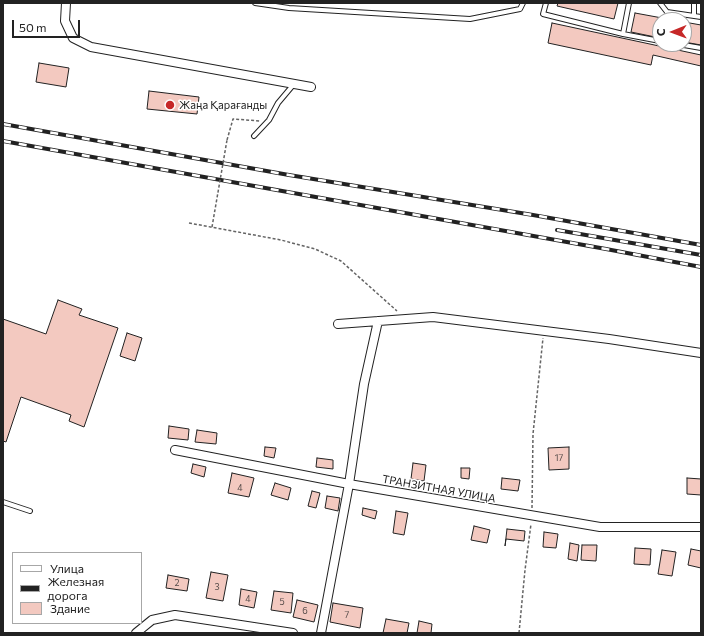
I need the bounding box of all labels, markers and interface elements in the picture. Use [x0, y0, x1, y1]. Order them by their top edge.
scale bar [14, 12, 82, 38]
north arrow [652, 12, 692, 52]
text: 50 m [19, 20, 47, 34]
text: С [654, 28, 667, 36]
place label: Жаңа Қарағанды [179, 98, 267, 112]
marker: Жаңа Қарағанды [164, 99, 176, 111]
house number: 17 [555, 453, 563, 463]
street label: ТРАНЗИТНАЯ УЛИЦА [381, 473, 497, 505]
house number: 4 [237, 483, 243, 493]
legend [12, 552, 142, 624]
text: Улица [50, 561, 84, 575]
text: Железная дорога [48, 574, 104, 602]
house number: 2 [175, 578, 179, 588]
house number: 3 [214, 582, 220, 592]
house number: 4 [245, 594, 251, 604]
house number: 5 [279, 597, 285, 607]
text: Здание [50, 601, 90, 615]
house number: 6 [302, 606, 308, 616]
house number: 7 [345, 610, 349, 620]

